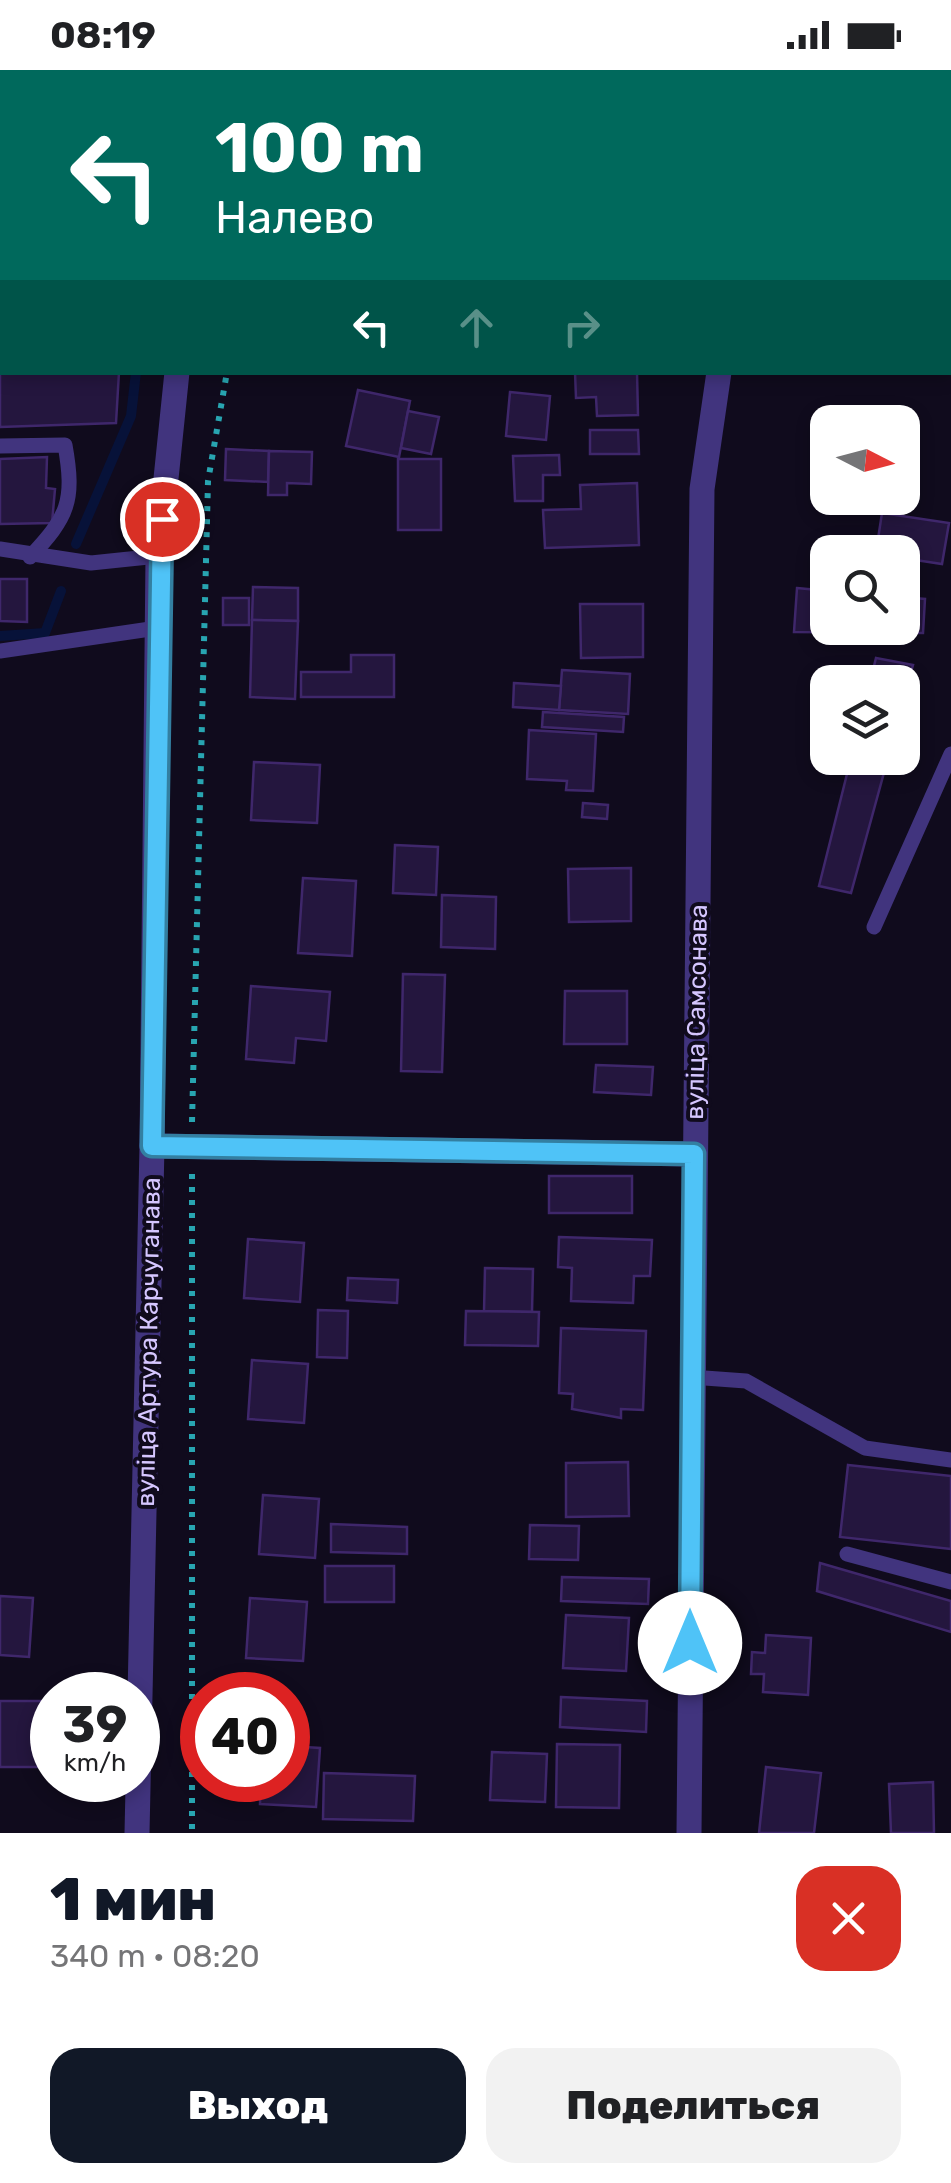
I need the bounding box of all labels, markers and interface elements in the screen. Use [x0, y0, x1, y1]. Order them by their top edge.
text: 08:19 [50, 12, 156, 58]
text: 100 m [215, 107, 424, 190]
icon: left [50, 110, 180, 240]
text: Налево [215, 191, 374, 244]
icon: left [344, 300, 399, 355]
icon: ahead [449, 300, 504, 355]
icon: right [554, 300, 609, 355]
north arrow [810, 405, 920, 515]
map controls [810, 405, 920, 775]
pin [120, 477, 205, 562]
icon: arrive [135, 492, 190, 547]
button: search [810, 535, 920, 645]
button: layers [810, 665, 920, 775]
street label: вуліца Самсонава [680, 904, 713, 1120]
street label: вуліца Артура Карчуганава [131, 1177, 166, 1507]
position arrow [638, 1591, 742, 1695]
speed limit sign: 40 [180, 1672, 310, 1802]
text: 39 [63, 1695, 128, 1755]
text: km/h [64, 1748, 126, 1777]
text: 1 мин [50, 1864, 216, 1935]
button: close [796, 1866, 901, 1971]
text: 340 m · 08:20 [50, 1937, 260, 1975]
button: Выход [50, 2048, 466, 2163]
button: Поделиться [486, 2048, 901, 2163]

